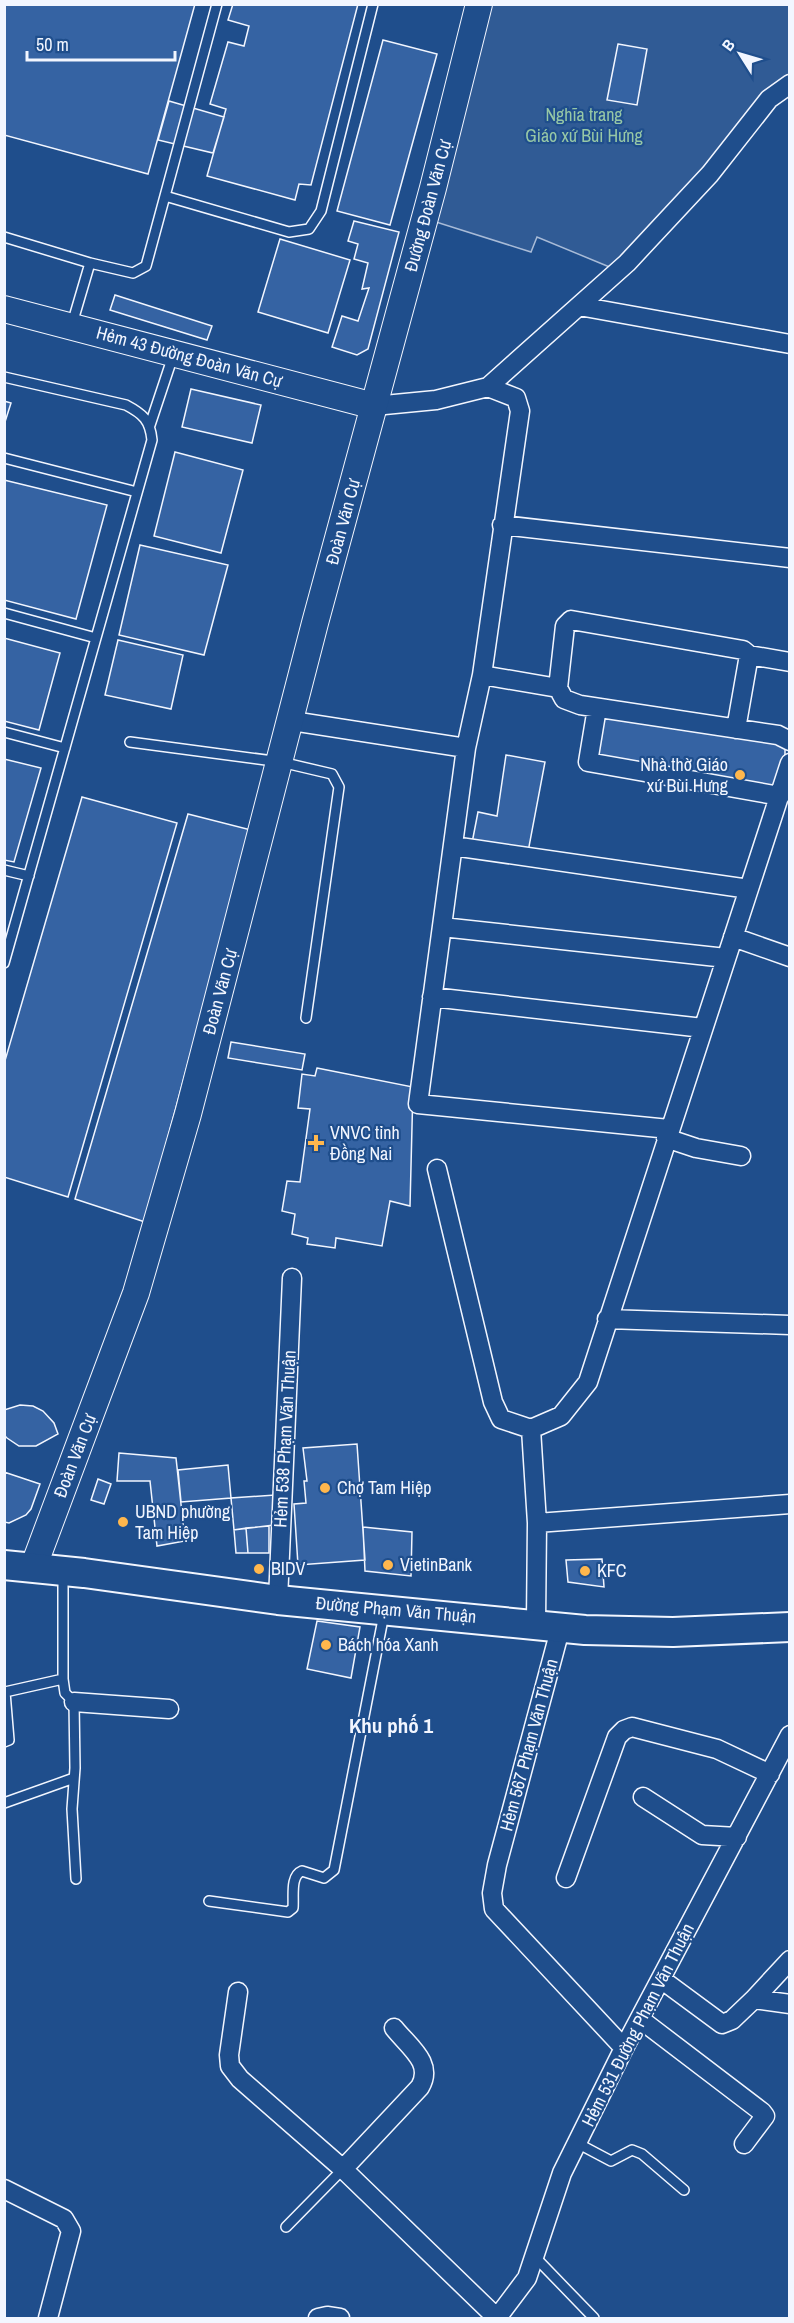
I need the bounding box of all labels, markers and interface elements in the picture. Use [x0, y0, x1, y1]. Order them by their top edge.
scale bar [27, 24, 176, 62]
north arrow [710, 24, 770, 84]
text: 50 m [36, 32, 69, 57]
text: B [716, 35, 740, 55]
park label: Nghĩa trang Giáo xứ Bùi Hưng [525, 102, 643, 148]
street label: Đường Đoàn Văn Cự [398, 137, 457, 274]
street label: Hẻm 43 Đường Đoàn Văn Cự [94, 320, 285, 393]
street label: Đoàn Văn Cự [319, 476, 366, 567]
place label: Nhà thờ Giáo xứ Bùi Hưng [640, 752, 729, 798]
marker: Nhà thờ Giáo xứ Bùi Hưng [733, 768, 747, 782]
street label: Đoàn Văn Cự [196, 946, 243, 1037]
place label: VNVC tỉnh Đồng Nai [330, 1120, 400, 1166]
marker: VNVC tỉnh Đồng Nai [307, 1134, 325, 1152]
street label: Hẻm 538 Phạm Văn Thuận [267, 1350, 302, 1528]
street label: Đoàn Văn Cự [47, 1410, 102, 1501]
place label: Chợ Tam Hiệp [337, 1475, 431, 1500]
marker: Chợ Tam Hiệp [318, 1481, 332, 1495]
place label: UBND phường Tam Hiệp [135, 1499, 231, 1545]
marker: UBND phường Tam Hiệp [116, 1515, 130, 1529]
place label: VietinBank [400, 1552, 473, 1577]
place label: BIDV [271, 1556, 306, 1581]
marker: VietinBank [381, 1558, 395, 1572]
place label: KFC [597, 1558, 627, 1583]
marker: BIDV [252, 1562, 266, 1576]
marker: KFC [578, 1564, 592, 1578]
street label: Đường Phạm Văn Thuận [315, 1590, 477, 1629]
place label: Bách hóa Xanh [338, 1632, 439, 1657]
marker: Bách hóa Xanh [319, 1638, 333, 1652]
street label: Hẻm 567 Phạm Văn Thuận [493, 1656, 564, 1834]
district label: Khu phố 1 [349, 1711, 434, 1740]
street label: Hẻm 531 Đường Phạm Văn Thuận [575, 1919, 700, 2131]

